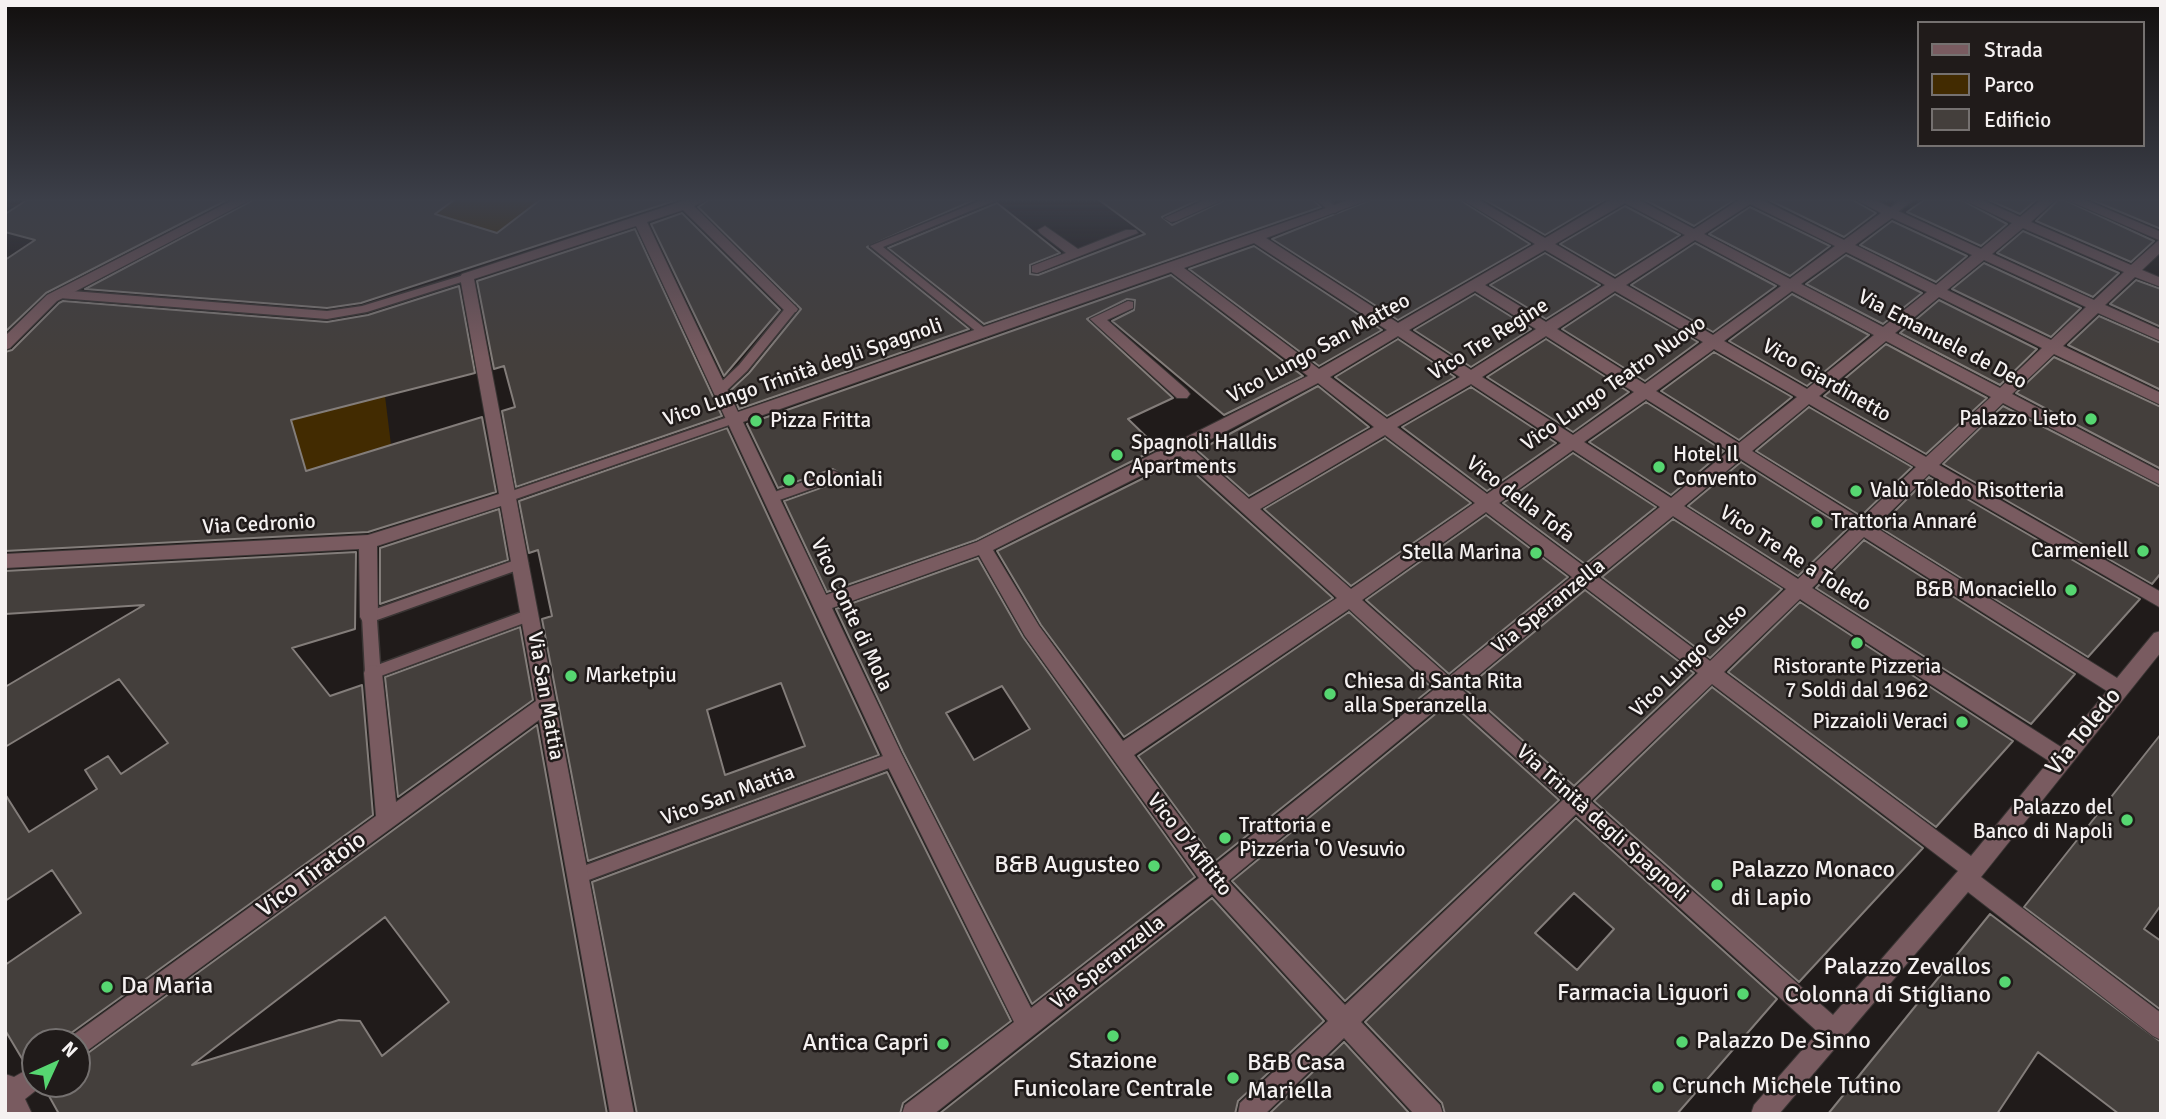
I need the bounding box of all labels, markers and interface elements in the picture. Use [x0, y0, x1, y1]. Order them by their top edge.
legend [1918, 21, 2145, 147]
text: Strada [1984, 37, 2043, 63]
text: Parco [1984, 72, 2034, 98]
text: Edificio [1984, 107, 2051, 133]
street label: Via Emanuele de Deo [1853, 285, 2031, 395]
street label: Vico Lungo San Matteo [1223, 288, 1415, 410]
street label: Vico Tre Regine [1425, 293, 1553, 387]
street label: Vico Lungo Teatro Nuovo [1517, 311, 1711, 457]
street label: Vico Lungo Trinità degli Spagnoli [660, 313, 946, 433]
street label: Vico Giardinetto [1757, 334, 1895, 428]
place label: Palazzo Lieto [1959, 406, 2077, 432]
place label: Pizza Fritta [770, 408, 871, 434]
marker: Palazzo Lieto [2083, 411, 2099, 427]
marker: Pizza Fritta [748, 413, 764, 429]
place label: Spagnoli Halldis Apartments [1131, 430, 1277, 480]
place label: Hotel Il Convento [1673, 442, 1757, 492]
marker: Spagnoli Halldis Apartments [1109, 447, 1125, 463]
street label: Vico della Tofa [1461, 451, 1579, 549]
marker: Hotel Il Convento [1651, 459, 1667, 475]
place label: Coloniali [803, 467, 883, 493]
marker: Coloniali [781, 472, 797, 488]
place label: Valù Toledo Risotteria [1870, 478, 2064, 504]
marker: Valù Toledo Risotteria [1848, 483, 1864, 499]
street label: Vico Tre Re a Toledo [1715, 501, 1875, 617]
street label: Via Cedronio [202, 509, 316, 541]
place label: Trattoria Annaré [1831, 509, 1977, 535]
marker: Trattoria Annaré [1809, 514, 1825, 530]
street label: Vico Conte di Mola [804, 534, 898, 696]
place label: Carmeniell [2031, 538, 2129, 564]
place label: Stella Marina [1402, 540, 1522, 566]
marker: Carmeniell [2135, 543, 2151, 559]
marker: Stella Marina [1528, 545, 1544, 561]
street label: Via Speranzella [1487, 554, 1611, 660]
place label: B&B Monaciello [1915, 577, 2057, 603]
marker: B&B Monaciello [2063, 582, 2079, 598]
street label: Vico Lungo Gelso [1625, 599, 1753, 723]
street label: Via San Mattia [521, 630, 569, 762]
marker: Ristorante Pizzeria 7 Soldi dal 1962 [1849, 635, 1865, 651]
place label: Ristorante Pizzeria 7 Soldi dal 1962 [1773, 654, 1941, 704]
place label: Marketpiu [585, 663, 677, 689]
marker: Marketpiu [563, 668, 579, 684]
place label: Chiesa di Santa Rita alla Speranzella [1344, 669, 1523, 719]
street label: Via Toledo [2040, 683, 2128, 781]
marker: Chiesa di Santa Rita alla Speranzella [1322, 686, 1338, 702]
place label: Pizzaioli Veraci [1813, 709, 1948, 735]
marker: Pizzaioli Veraci [1954, 714, 1970, 730]
street label: Via Trinità degli Spagnoli [1511, 740, 1693, 908]
street label: Vico San Mattia [658, 760, 798, 832]
street label: Vico D'Afflitto [1141, 788, 1237, 902]
place label: Palazzo del Banco di Napoli [1973, 795, 2113, 845]
marker: Palazzo del Banco di Napoli [2119, 812, 2135, 828]
place label: Trattoria e Pizzeria 'O Vesuvio [1239, 813, 1405, 863]
street label: Vico Tiratoio [252, 826, 372, 924]
marker: Trattoria e Pizzeria 'O Vesuvio [1217, 830, 1233, 846]
place label: B&B Augusteo [994, 852, 1140, 880]
place label: Palazzo Monaco di Lapio [1731, 857, 1895, 913]
marker: B&B Augusteo [1146, 858, 1162, 874]
marker: Palazzo Monaco di Lapio [1709, 877, 1725, 893]
street label: Via Speranzella [1046, 910, 1170, 1016]
place label: Palazzo Zevallos Colonna di Stigliano [1785, 954, 1991, 1010]
place label: Da Maria [121, 973, 213, 1001]
marker: Palazzo Zevallos Colonna di Stigliano [1997, 974, 2013, 990]
marker: Da Maria [99, 979, 115, 995]
place label: Farmacia Liguori [1557, 980, 1729, 1008]
marker: Farmacia Liguori [1735, 986, 1751, 1002]
north arrow [21, 1028, 91, 1098]
marker: Stazione Funicolare Centrale [1105, 1028, 1121, 1044]
place label: Palazzo De Sinno [1696, 1028, 1871, 1056]
place label: Antica Capri [802, 1030, 929, 1058]
marker: Palazzo De Sinno [1674, 1034, 1690, 1050]
text: N [56, 1036, 83, 1063]
marker: Antica Capri [935, 1036, 951, 1052]
place label: Stazione Funicolare Centrale [1013, 1048, 1213, 1104]
place label: B&B Casa Mariella [1247, 1050, 1345, 1106]
marker: B&B Casa Mariella [1225, 1070, 1241, 1086]
place label: Crunch Michele Tutino [1672, 1073, 1901, 1101]
marker: Crunch Michele Tutino [1650, 1079, 1666, 1095]

